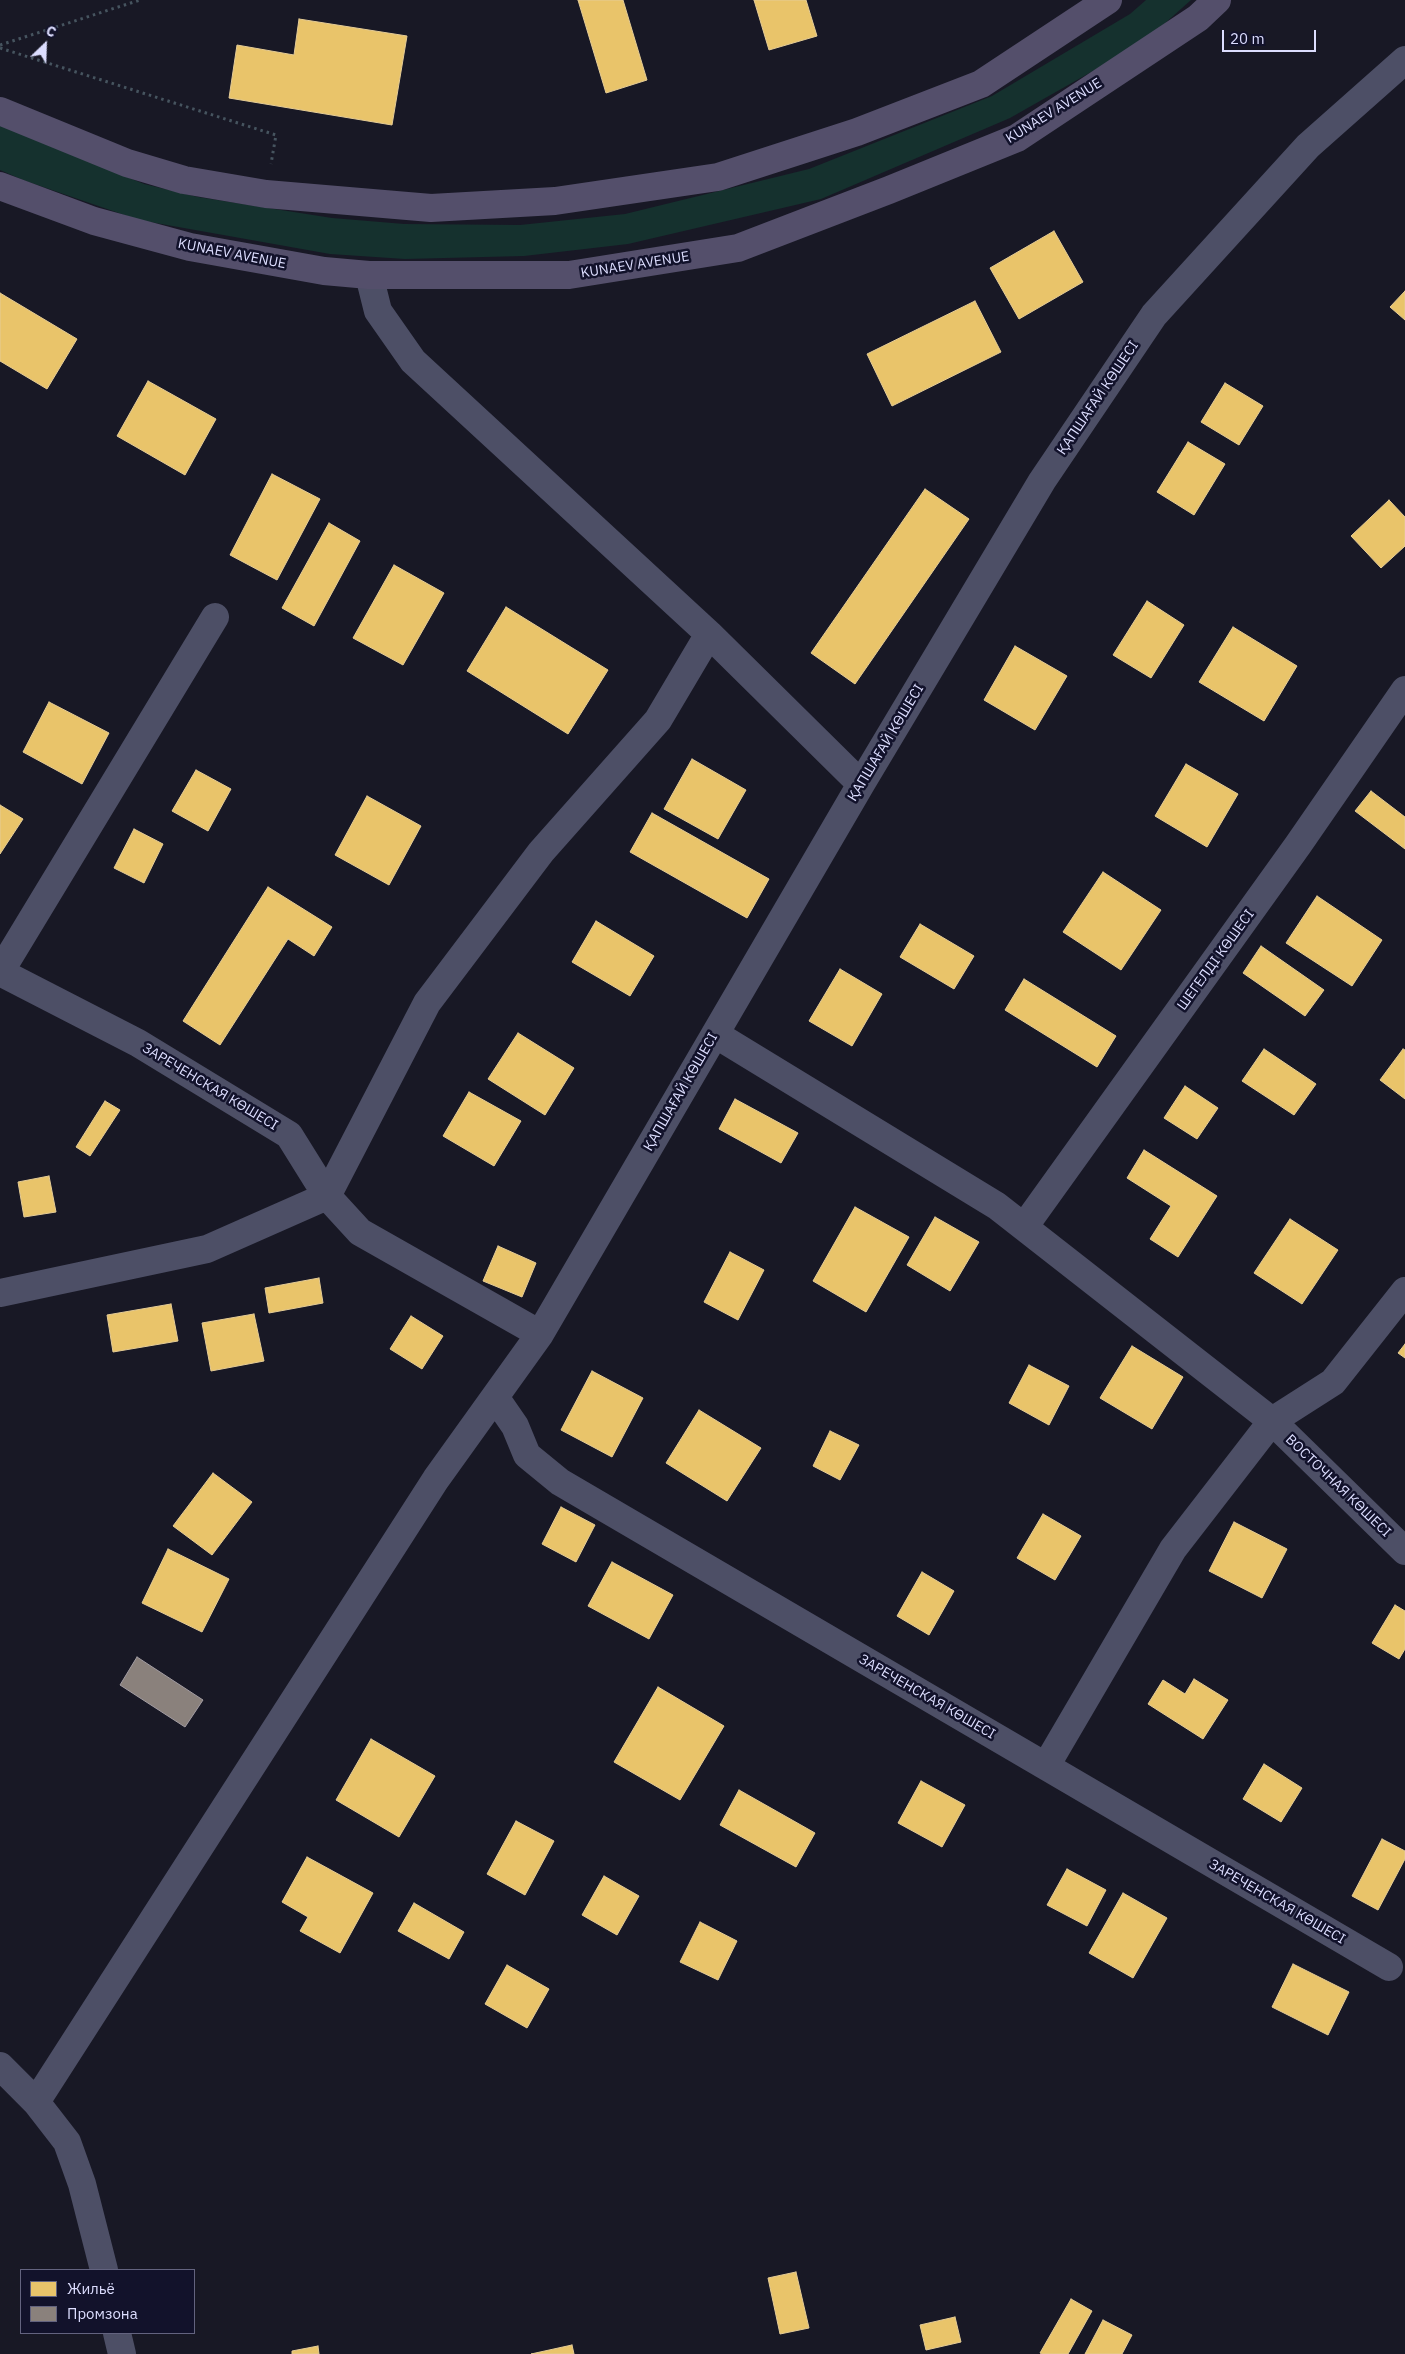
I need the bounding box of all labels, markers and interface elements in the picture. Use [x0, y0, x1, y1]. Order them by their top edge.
north arrow [20, 20, 70, 70]
scale bar [1225, 20, 1319, 52]
text: С [43, 21, 59, 41]
text: 20 m [1230, 29, 1265, 48]
street label: KUNAEV AVENUE [1003, 75, 1105, 147]
street label: KUNAEV AVENUE [177, 235, 287, 273]
street label: KUNAEV AVENUE [579, 248, 691, 282]
street label: ҚАПШАҒАЙ КӨШЕСІ [1054, 338, 1142, 458]
street label: ҚАПШАҒАЙ КӨШЕСІ [844, 681, 928, 805]
street label: ШЕГЕЛДІ КӨШЕСІ [1174, 907, 1258, 1013]
street label: ҚАПШАҒАЙ КӨШЕСІ [640, 1030, 722, 1154]
street label: ЗАРЕЧЕНСКАЯ КӨШЕСІ [139, 1040, 281, 1134]
street label: ВОСТОЧНАЯ КӨШЕСІ [1282, 1431, 1394, 1541]
street label: ЗАРЕЧЕНСКАЯ КӨШЕСІ [856, 1651, 998, 1743]
street label: ЗАРЕЧЕНСКАЯ КӨШЕСІ [1206, 1856, 1348, 1948]
legend [20, 2269, 195, 2334]
text: Жильё [67, 2279, 115, 2298]
text: Промзона [67, 2304, 138, 2323]

